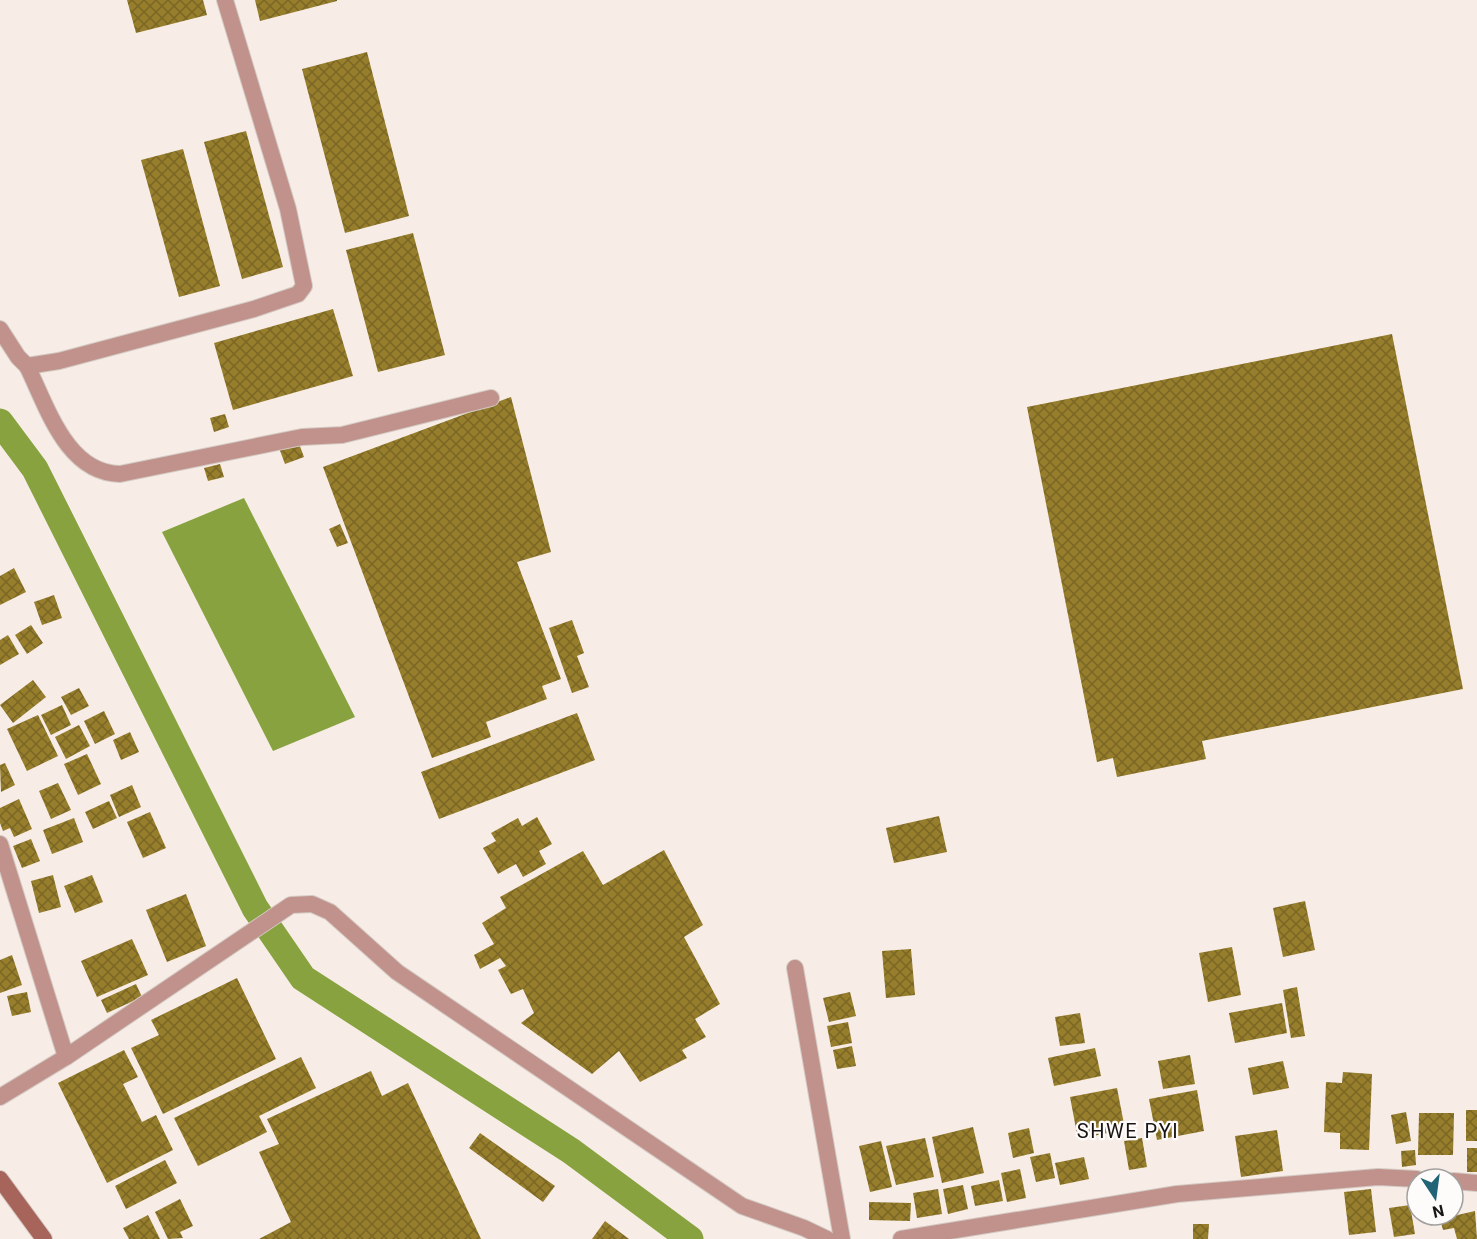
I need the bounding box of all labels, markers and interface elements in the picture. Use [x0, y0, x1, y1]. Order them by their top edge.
district label: SHWE PYI [1077, 1119, 1179, 1143]
north arrow [1405, 1167, 1465, 1227]
text: N [1431, 1201, 1446, 1222]

